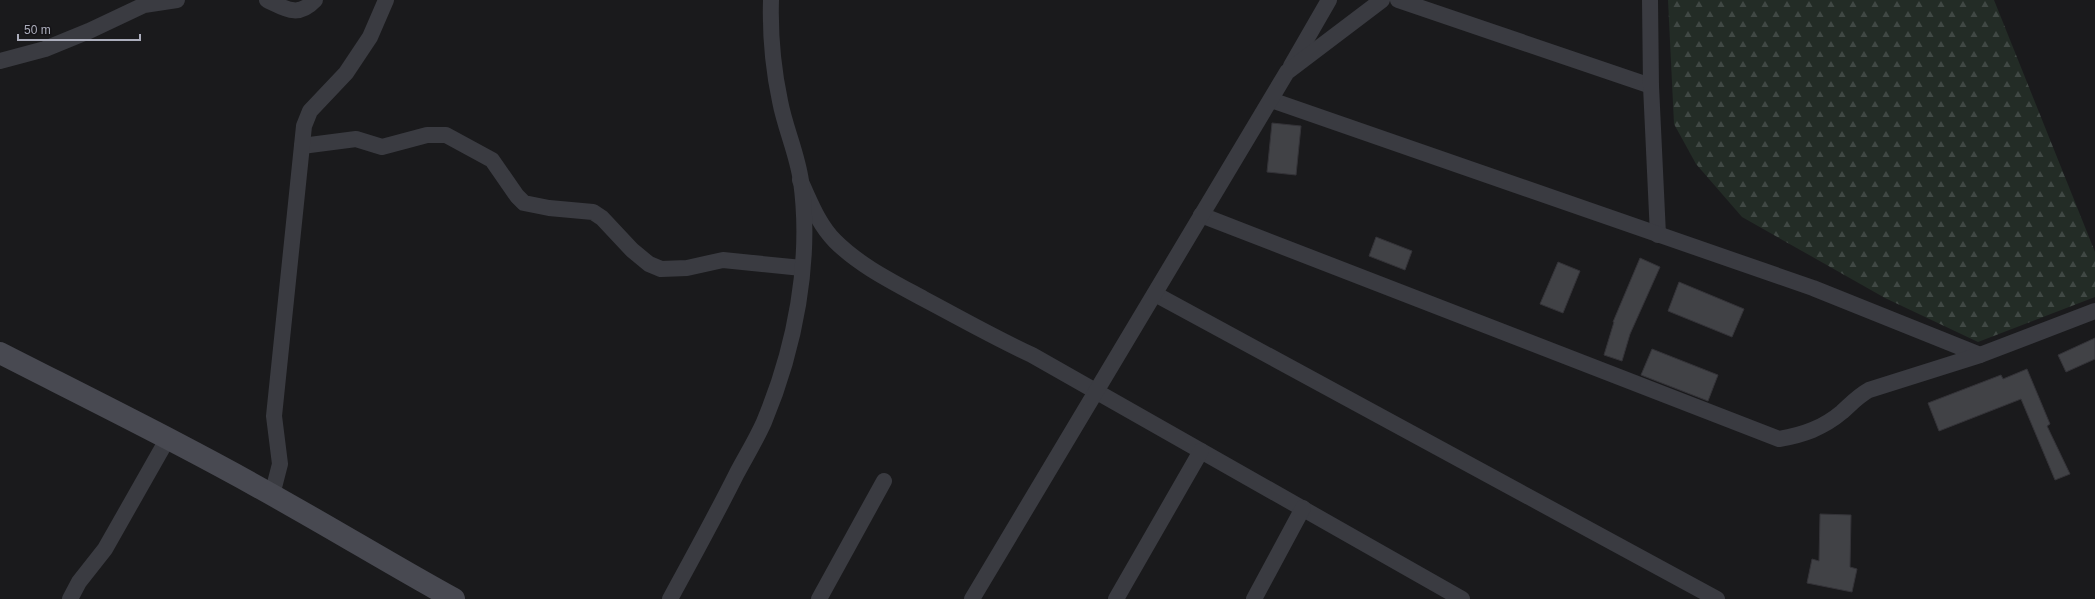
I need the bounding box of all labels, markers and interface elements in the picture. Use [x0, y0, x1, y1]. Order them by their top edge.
scale bar [18, 16, 140, 42]
text: 50 m [24, 23, 51, 37]

